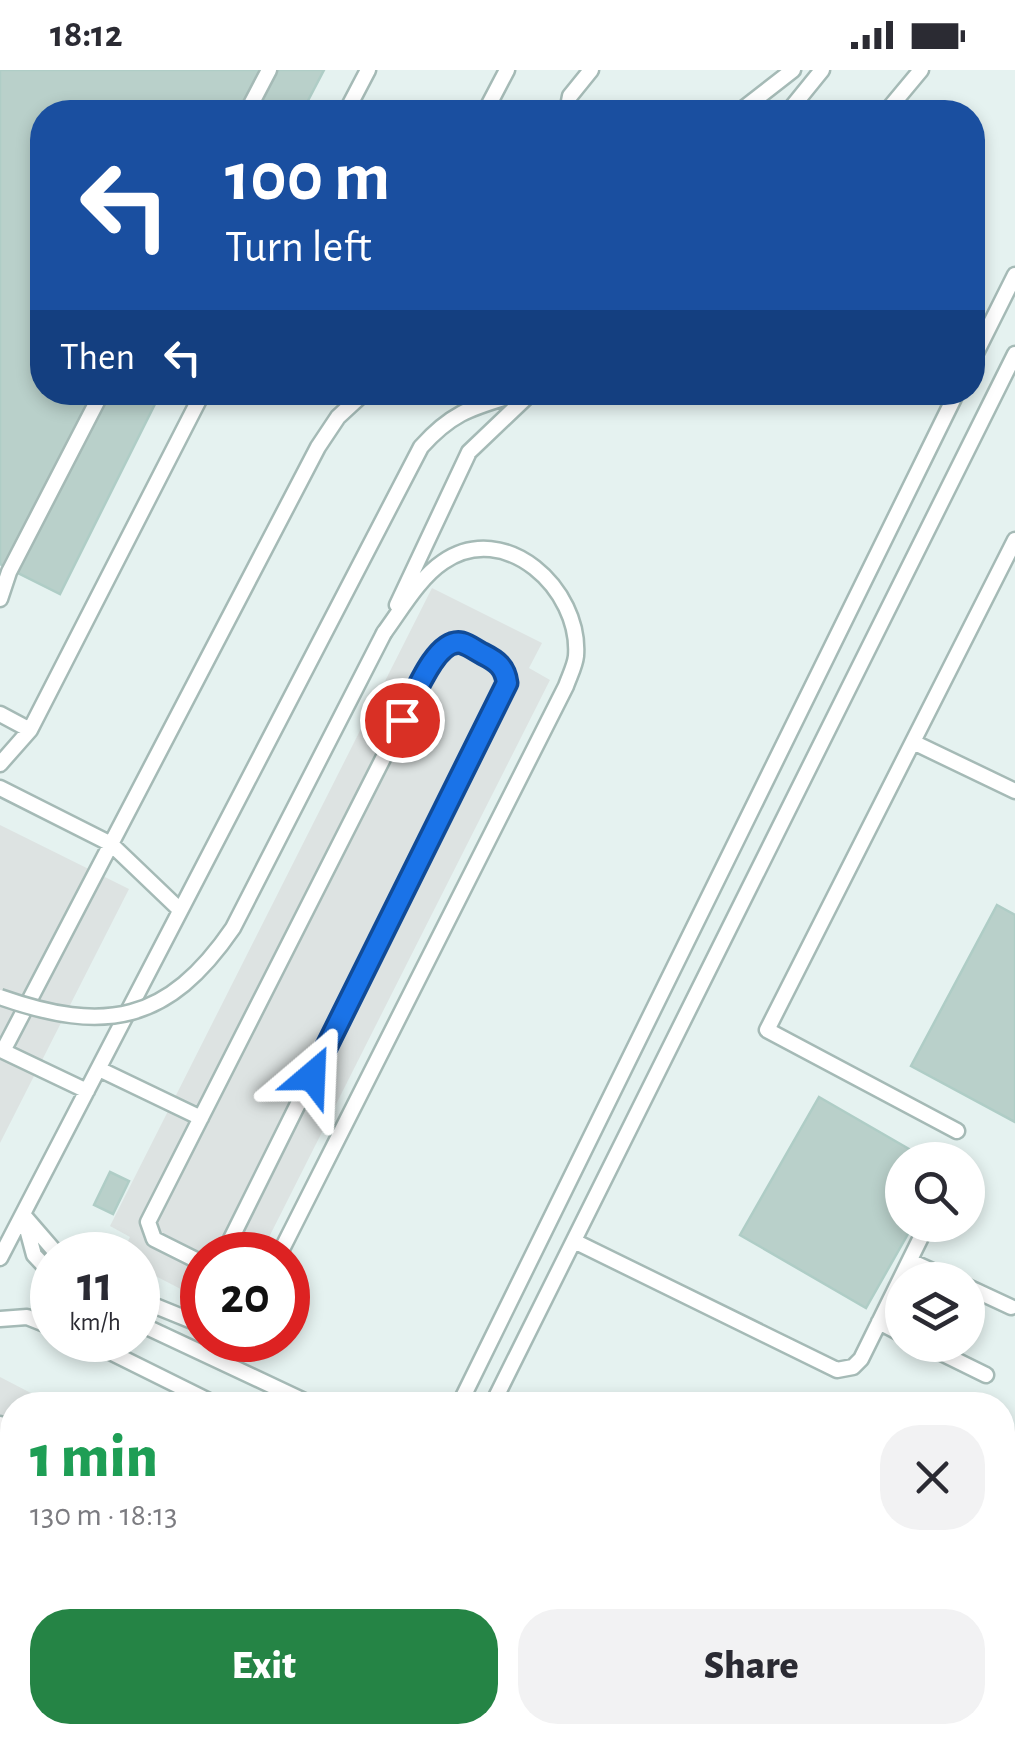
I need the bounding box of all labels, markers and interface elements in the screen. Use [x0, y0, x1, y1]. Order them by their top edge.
text: 18:12 [50, 16, 123, 54]
icon: left [60, 140, 190, 270]
text: 100 m [225, 143, 390, 213]
text: Turn left [225, 225, 372, 270]
icon: left [155, 330, 210, 385]
text: Then [60, 339, 135, 377]
pin [360, 678, 445, 763]
icon: arrive [375, 693, 430, 748]
position arrow [260, 1024, 364, 1128]
map controls [885, 1142, 985, 1362]
button: search [885, 1142, 985, 1242]
speed limit sign: 20 [180, 1232, 310, 1362]
text: 11 [77, 1260, 113, 1310]
button: layers [885, 1262, 985, 1362]
text: km/h [69, 1310, 121, 1335]
button: close [880, 1425, 985, 1530]
text: 1 min [30, 1428, 158, 1488]
text: 130 m · 18:13 [30, 1499, 178, 1531]
button: Exit [30, 1609, 498, 1724]
button: Share [518, 1609, 985, 1724]

